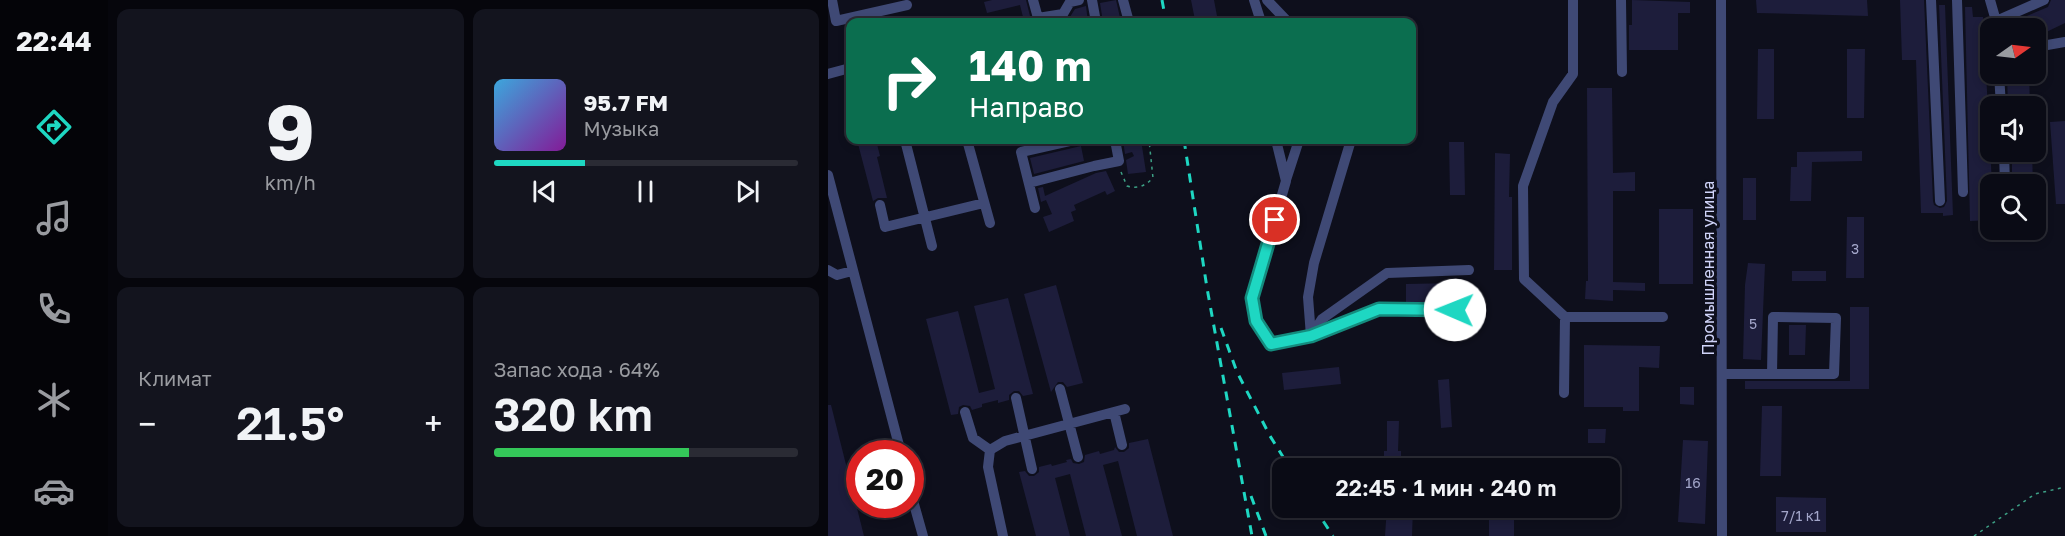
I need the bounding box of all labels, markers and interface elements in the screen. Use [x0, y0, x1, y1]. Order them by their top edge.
north arrow [1980, 18, 2046, 84]
map controls [1980, 18, 2046, 240]
text: 22:44 [16, 25, 92, 57]
text: 140 m [969, 40, 1091, 90]
icon: right [870, 42, 948, 120]
text: 9 [265, 84, 315, 177]
text: 95.7 FM [584, 89, 668, 116]
text: Направо [969, 91, 1084, 123]
button: sound [1980, 96, 2046, 162]
icon: directions [33, 106, 75, 148]
text: Музыка [584, 116, 659, 140]
text: km/h [265, 170, 316, 194]
button: search [1980, 174, 2046, 240]
icon: previous [528, 175, 561, 208]
icon: pause [629, 175, 662, 208]
icon: next [731, 175, 764, 208]
street label: Промышленная улица [1698, 181, 1718, 355]
pin [1249, 194, 1300, 245]
icon: music [33, 197, 75, 239]
icon: arrive [1258, 203, 1291, 236]
house number: 3 [1851, 240, 1859, 257]
position arrow [1423, 278, 1487, 342]
icon: phone [33, 288, 75, 330]
house number: 5 [1749, 315, 1757, 332]
text: Запас хода · 64% [494, 357, 660, 381]
text: Климат [138, 366, 212, 390]
icon: climate [33, 379, 75, 421]
text: 320 km [494, 387, 653, 441]
text: 21.5° [236, 396, 344, 450]
text: − [138, 404, 156, 443]
text: + [424, 404, 443, 443]
speed limit sign: 20 [846, 440, 924, 518]
icon: car [33, 470, 75, 512]
text: 22:45 · 1 мин · 240 m [1336, 474, 1556, 501]
house number: 16 [1685, 474, 1701, 491]
house number: 7/1 к1 [1781, 507, 1821, 524]

